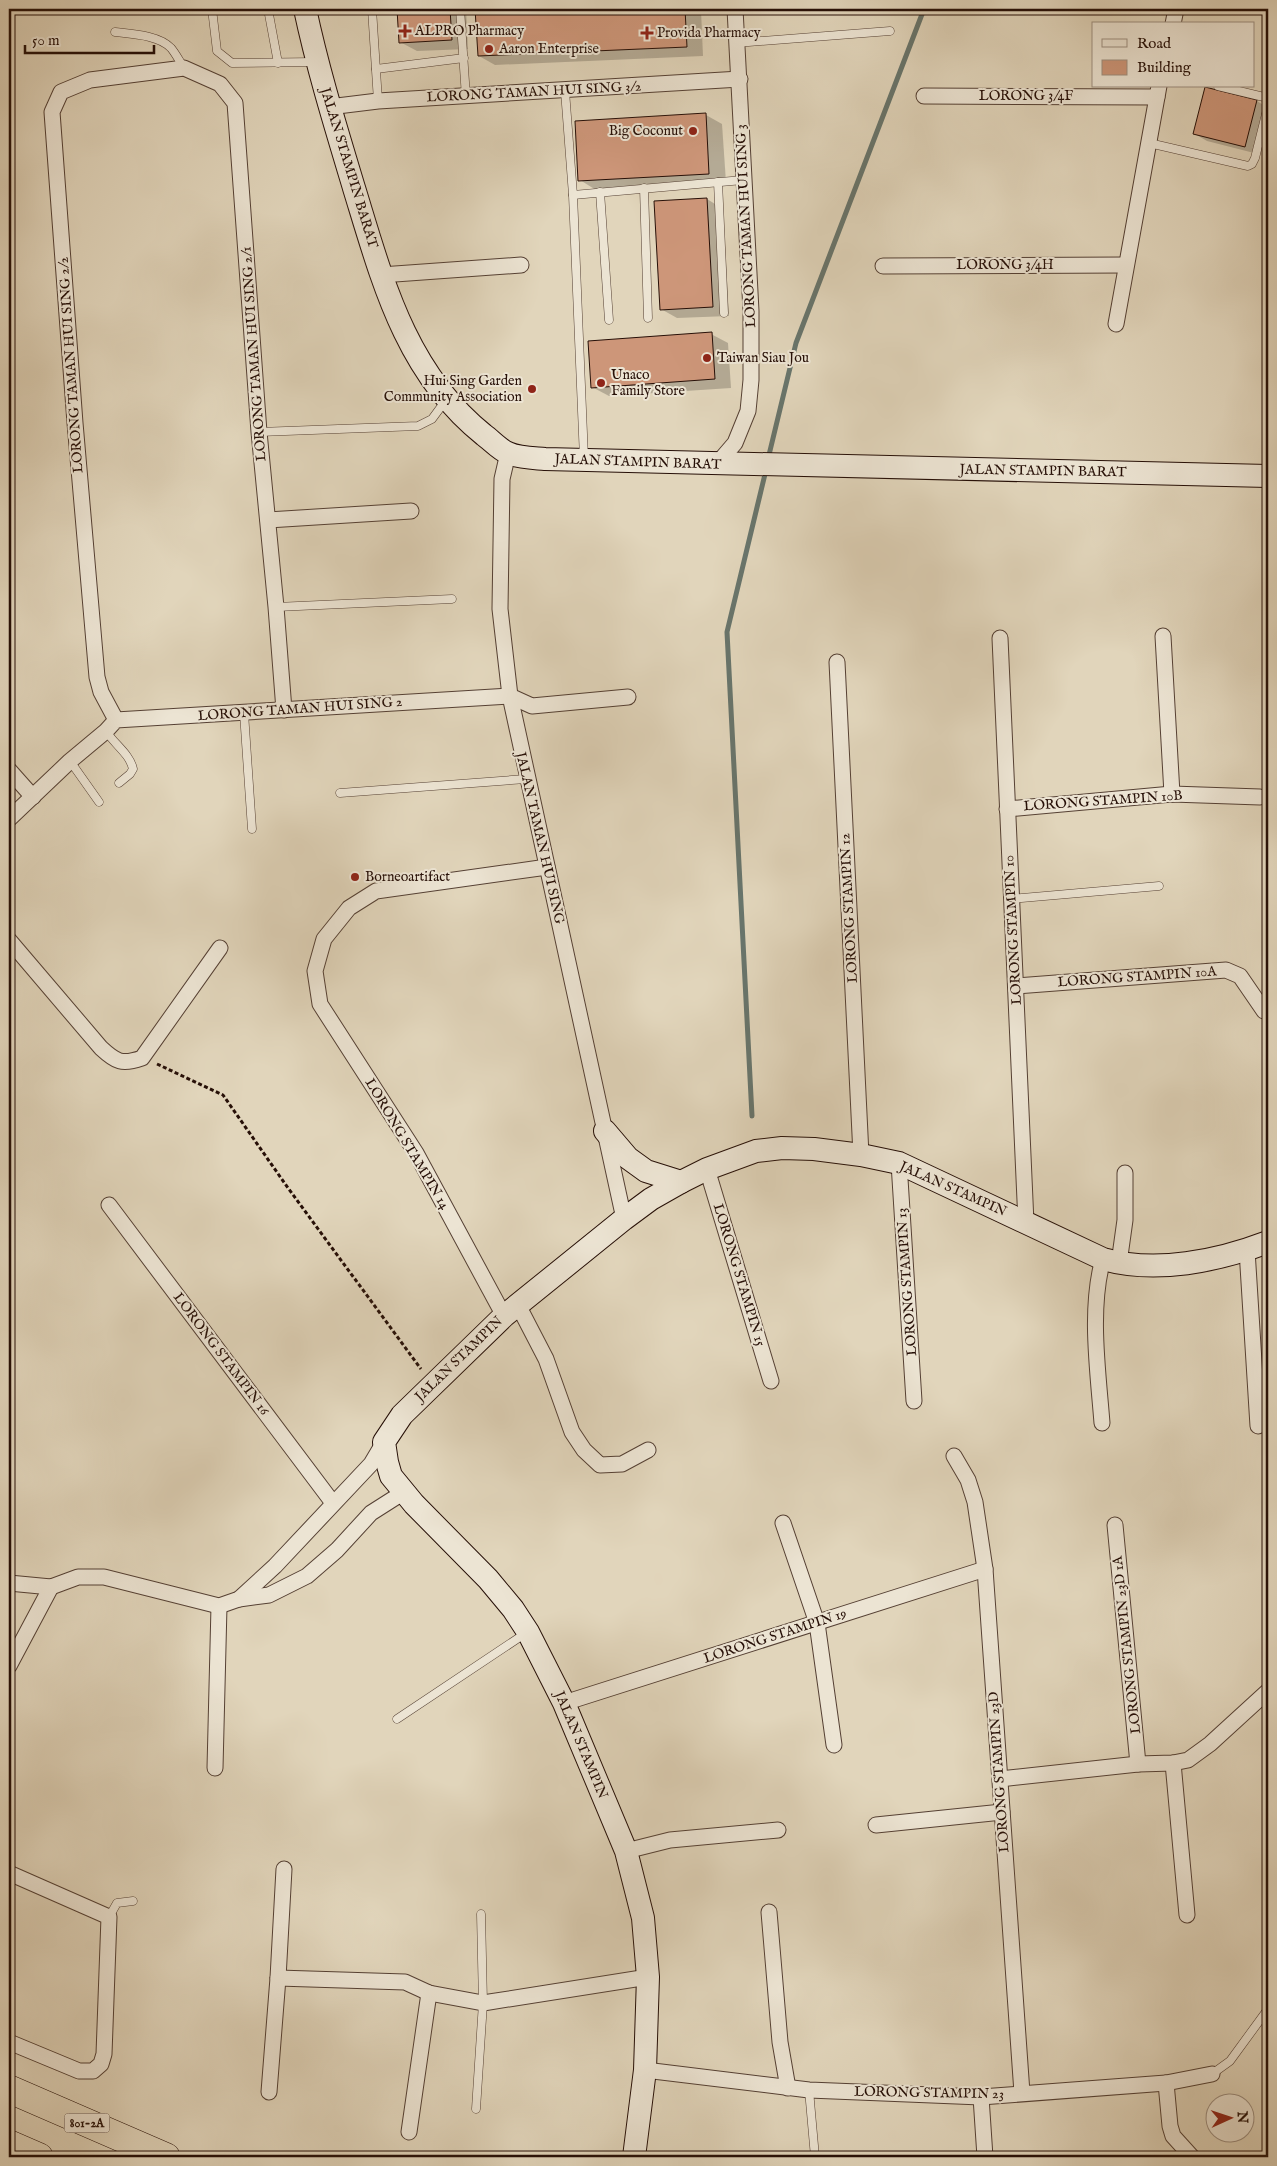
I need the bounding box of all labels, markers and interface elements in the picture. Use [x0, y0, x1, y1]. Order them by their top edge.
scale bar [25, 22, 154, 54]
place label: ALPRO Pharmacy [414, 22, 524, 40]
legend [1092, 22, 1254, 88]
place label: Provida Pharmacy [657, 24, 761, 42]
marker: ALPRO Pharmacy [399, 25, 411, 37]
marker: Provida Pharmacy [641, 27, 653, 39]
text: 50 m [32, 31, 60, 50]
text: Road [1137, 34, 1172, 53]
place label: Aaron Enterprise [498, 40, 600, 58]
marker: Aaron Enterprise [483, 43, 495, 55]
text: Building [1137, 58, 1192, 77]
street label: LORONG TAMAN HUI SING 3/2 [426, 77, 642, 107]
street label: JALAN STAMPIN BARAT [315, 84, 382, 251]
street label: LORONG 3/4F [979, 87, 1073, 105]
place label: Big Coconut [609, 122, 683, 140]
street label: LORONG TAMAN HUI SING 3 [732, 124, 760, 328]
marker: Big Coconut [687, 125, 699, 137]
street label: LORONG TAMAN HUI SING 2/1 [238, 246, 270, 462]
street label: LORONG TAMAN HUI SING 2/2 [54, 256, 88, 474]
street label: LORONG 3/4H [956, 256, 1054, 274]
place label: Taiwan Siau Jou [717, 349, 809, 367]
marker: Taiwan Siau Jou [701, 352, 713, 364]
place label: Unaco Family Store [611, 366, 685, 400]
place label: Hui Sing Garden Community Association [384, 372, 523, 406]
marker: Unaco Family Store [595, 377, 607, 389]
marker: Hui Sing Garden Community Association [526, 383, 538, 395]
street label: JALAN STAMPIN BARAT [552, 450, 723, 474]
street label: JALAN STAMPIN BARAT [957, 461, 1127, 481]
street label: LORONG TAMAN HUI SING 2 [197, 693, 403, 725]
street label: JALAN TAMAN HUI SING [511, 748, 569, 926]
street label: LORONG STAMPIN 10B [1023, 786, 1183, 816]
street label: LORONG STAMPIN 12 [836, 832, 862, 983]
street label: LORONG STAMPIN 10 [1000, 854, 1026, 1005]
place label: Borneoartifact [365, 868, 450, 886]
marker: Borneoartifact [349, 871, 361, 883]
street label: LORONG STAMPIN 10A [1057, 962, 1218, 992]
street label: LORONG STAMPIN 14 [361, 1075, 453, 1213]
street label: JALAN STAMPIN [895, 1157, 1009, 1221]
street label: LORONG STAMPIN 15 [709, 1201, 769, 1349]
street label: LORONG STAMPIN 13 [893, 1207, 921, 1357]
street label: LORONG STAMPIN 16 [169, 1289, 274, 1420]
street label: JALAN STAMPIN [410, 1312, 507, 1407]
street label: LORONG STAMPIN 23D 1A [1109, 1555, 1145, 1735]
street label: LORONG STAMPIN 19 [701, 1604, 849, 1668]
street label: JALAN STAMPIN [549, 1687, 612, 1802]
street label: LORONG STAMPIN 23D [984, 1691, 1014, 1853]
street label: LORONG STAMPIN 23 [854, 2083, 1004, 2103]
north arrow [1204, 2094, 1254, 2144]
text: N [1233, 2110, 1251, 2124]
road number: 801-2A [64, 2114, 110, 2132]

